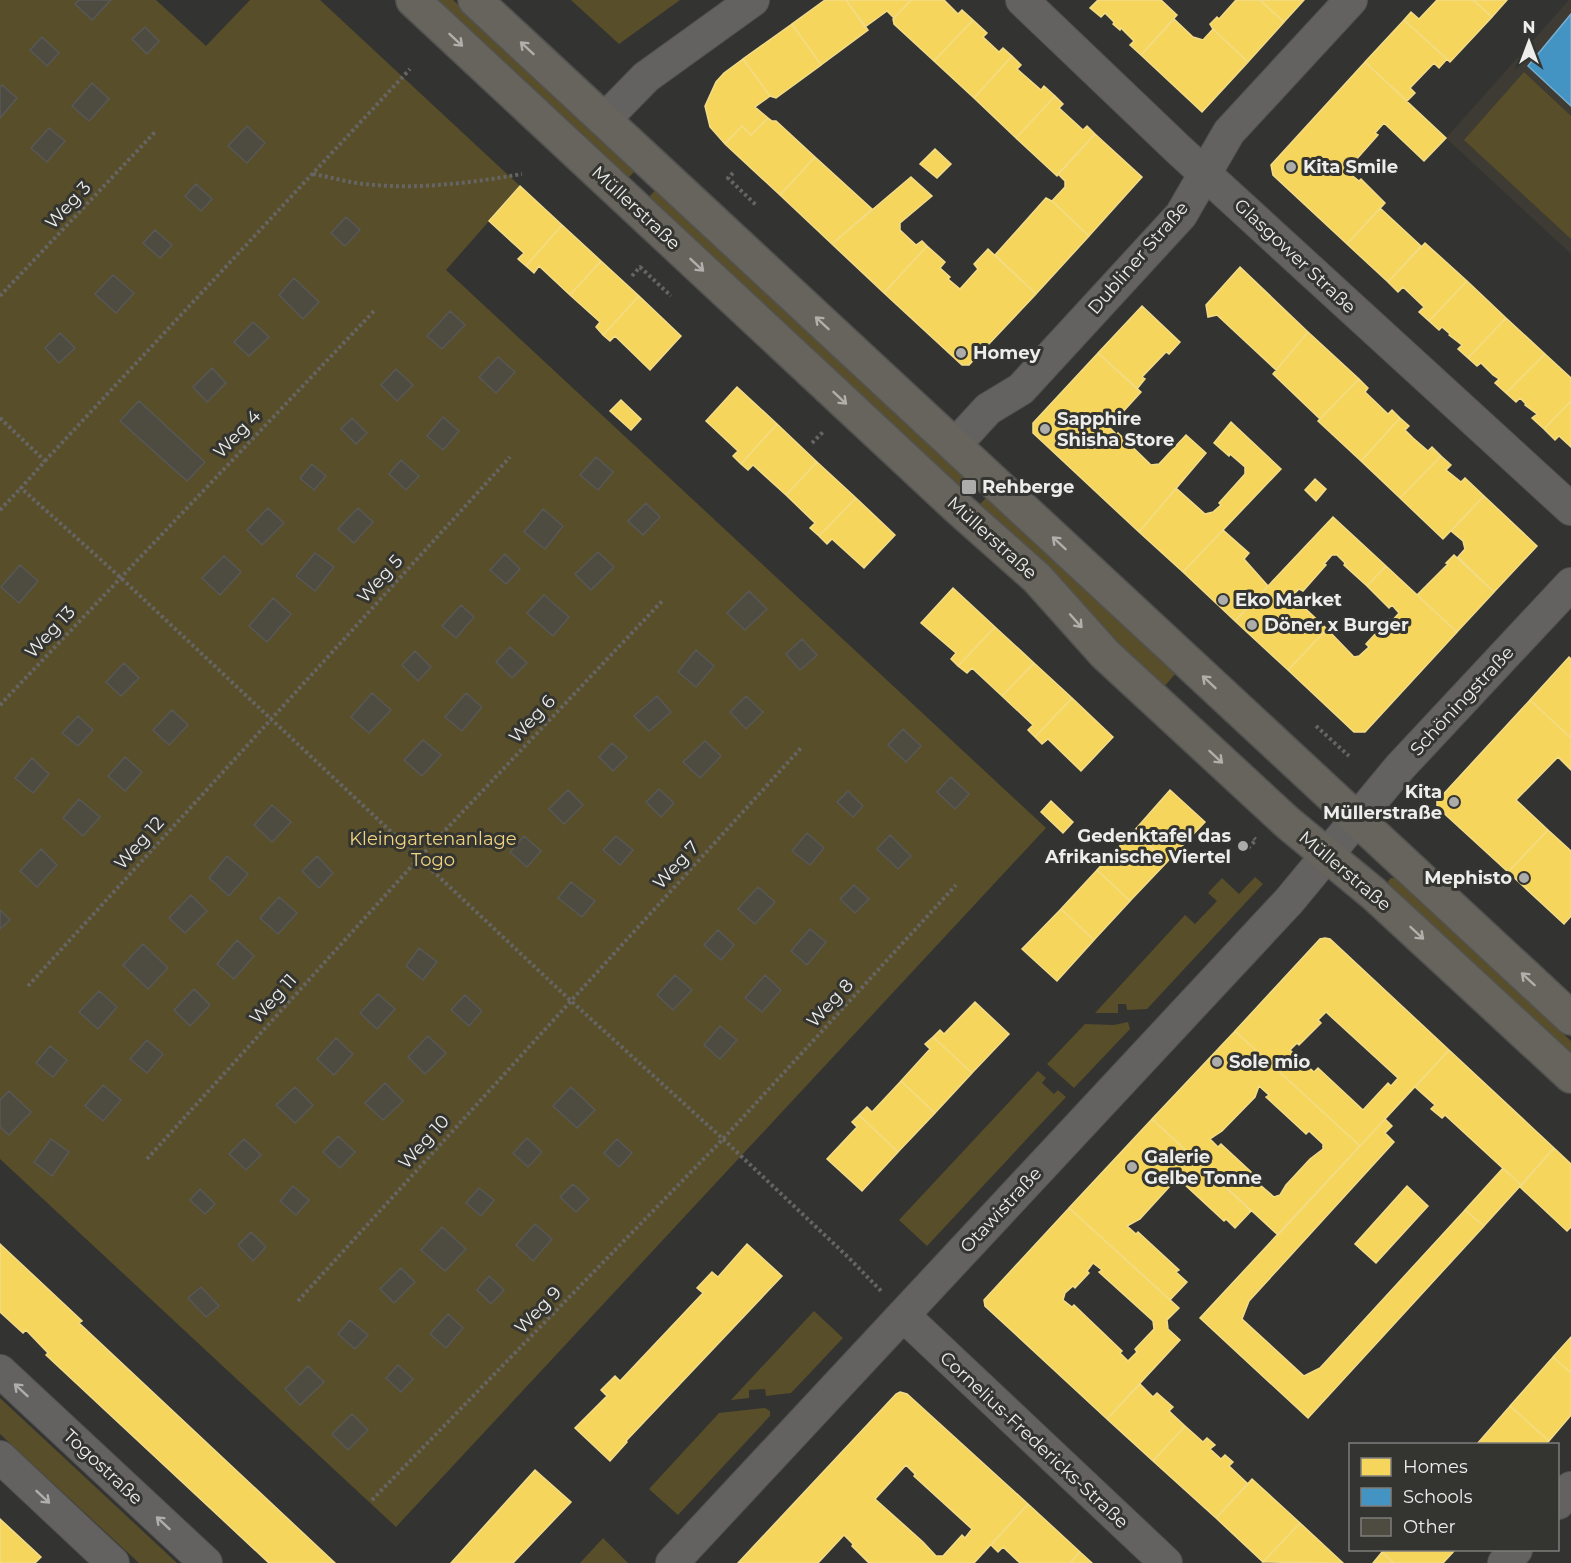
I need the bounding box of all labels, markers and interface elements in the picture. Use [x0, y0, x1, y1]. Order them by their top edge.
north arrow [1499, 12, 1559, 72]
text: N [1523, 18, 1535, 37]
one-way arrow [448, 33, 463, 47]
one-way arrow [520, 42, 535, 56]
place label: Kita Smile [1303, 156, 1398, 178]
marker: Kita Smile [1284, 160, 1298, 174]
street label: Müllerstraße [587, 161, 685, 255]
street label: Weg 3 [40, 177, 96, 233]
street label: Glasgower Straße [1230, 194, 1360, 318]
street label: Dubliner Straße [1083, 197, 1193, 319]
one-way arrow [690, 258, 705, 272]
one-way arrow [815, 315, 830, 330]
place label: Homey [973, 342, 1041, 364]
marker: Homey [954, 346, 968, 360]
one-way arrow [832, 391, 847, 405]
street label: Weg 4 [209, 405, 265, 463]
place label: Sapphire Shisha Store [1057, 408, 1174, 451]
marker: Sapphire Shisha Store [1038, 422, 1052, 436]
place label: Rehberge [982, 476, 1074, 498]
marker: Rehberge [960, 478, 978, 496]
street label: Müllerstraße [943, 492, 1041, 584]
one-way arrow [1051, 536, 1066, 550]
street label: Weg 5 [353, 550, 407, 608]
place label: Eko Market [1235, 589, 1342, 611]
marker: Eko Market [1216, 593, 1230, 607]
street label: Weg 13 [20, 601, 80, 663]
one-way arrow [1069, 613, 1083, 628]
place label: Döner x Burger [1264, 614, 1409, 636]
marker: Döner x Burger [1245, 618, 1259, 632]
street label: Schöningstraße [1405, 641, 1519, 760]
one-way arrow [1202, 675, 1217, 690]
street label: Weg 6 [504, 690, 560, 748]
one-way arrow [1208, 749, 1223, 763]
place label: Kita Müllerstraße [1323, 781, 1442, 824]
marker: Kita Müllerstraße [1447, 795, 1461, 809]
street label: Weg 12 [110, 812, 168, 874]
place label: Gedenktafel das Afrikanische Viertel [1044, 825, 1231, 868]
street label: Müllerstraße [1295, 826, 1395, 916]
park label: Kleingartenanlage Togo [349, 828, 517, 871]
street label: Weg 7 [648, 836, 704, 894]
marker: Gedenktafel das Afrikanische Viertel [1236, 839, 1250, 853]
place label: Mephisto [1424, 867, 1512, 889]
marker: Mephisto [1517, 871, 1531, 885]
one-way arrow [1409, 926, 1424, 940]
street label: Weg 11 [245, 969, 301, 1029]
one-way arrow [1521, 972, 1536, 986]
street label: Weg 8 [802, 974, 858, 1032]
place label: Sole mio [1229, 1051, 1310, 1073]
marker: Sole mio [1210, 1055, 1224, 1069]
street label: Weg 10 [394, 1110, 454, 1174]
place label: Galerie Gelbe Tonne [1144, 1146, 1262, 1189]
marker: Galerie Gelbe Tonne [1125, 1160, 1139, 1174]
street label: Otawistraße [956, 1162, 1046, 1257]
street label: Weg 9 [510, 1282, 566, 1338]
street label: Cornelius-Fredericks-Straße [935, 1347, 1133, 1533]
one-way arrow [14, 1383, 29, 1397]
street label: Togostraße [59, 1425, 147, 1509]
legend [1349, 1443, 1559, 1551]
text: Homes [1403, 1456, 1468, 1478]
text: Schools [1403, 1486, 1473, 1508]
one-way arrow [35, 1490, 50, 1504]
one-way arrow [156, 1516, 171, 1530]
text: Other [1403, 1516, 1456, 1538]

